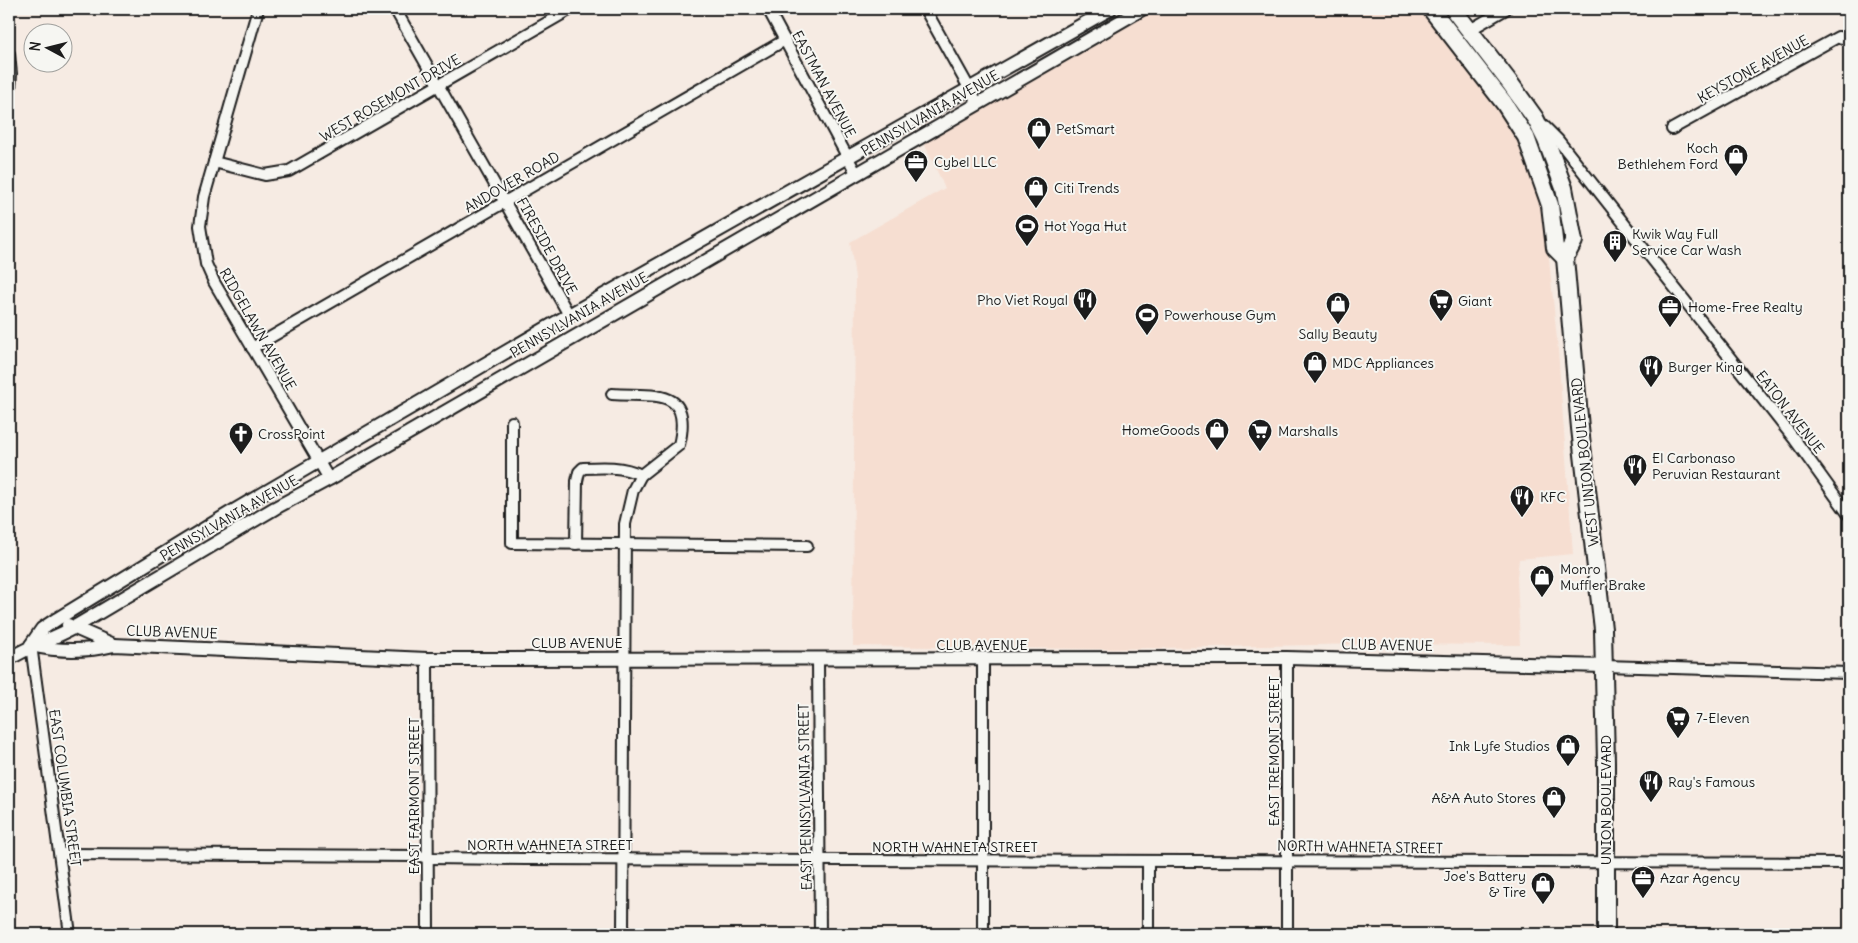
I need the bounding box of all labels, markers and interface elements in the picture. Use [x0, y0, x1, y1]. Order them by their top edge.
north arrow [22, 22, 72, 72]
street label: EASTMAN AVENUE [788, 27, 860, 141]
street label: KEYSTONE AVENUE [1694, 31, 1812, 107]
text: N [26, 41, 45, 52]
street label: WEST ROSEMONT DRIVE [316, 50, 464, 146]
street label: PENNSYLVANIA AVENUE [858, 66, 1002, 160]
shop icon: PetSmart [1026, 116, 1052, 150]
place label: PetSmart [1056, 120, 1115, 138]
place label: Koch Bethlehem Ford [1618, 139, 1718, 173]
shop icon: Koch Bethlehem Ford [1723, 143, 1749, 177]
street label: ANDOVER ROAD [461, 147, 563, 217]
office icon: Cybel LLC [903, 149, 929, 183]
place label: Cybel LLC [934, 153, 997, 171]
shop icon: Citi Trends [1023, 175, 1049, 209]
place label: Citi Trends [1054, 179, 1119, 197]
street label: FIRESIDE DRIVE [513, 194, 581, 298]
sports icon: Hot Yoga Hut [1014, 213, 1040, 247]
place label: Hot Yoga Hut [1044, 217, 1127, 235]
place label: Kwik Way Full Service Car Wash [1632, 225, 1742, 259]
building icon: Kwik Way Full Service Car Wash [1602, 229, 1628, 263]
street label: RIDGELAWN AVENUE [216, 265, 300, 393]
street label: PENNSYLVANIA AVENUE [507, 268, 651, 362]
restaurant icon: Pho Viet Royal [1072, 287, 1098, 321]
supermarket icon: Giant [1428, 288, 1454, 322]
place label: Pho Viet Royal [977, 291, 1068, 309]
shop icon: Sally Beauty [1325, 291, 1351, 325]
place label: Giant [1458, 292, 1492, 310]
office icon: Home-Free Realty [1657, 294, 1683, 328]
place label: Home-Free Realty [1688, 298, 1803, 316]
sports icon: Powerhouse Gym [1134, 302, 1160, 336]
place label: Powerhouse Gym [1164, 306, 1276, 324]
place label: Sally Beauty [1299, 325, 1377, 343]
shop icon: MDC Appliances [1302, 350, 1328, 384]
place label: MDC Appliances [1332, 354, 1434, 372]
restaurant icon: Burger King [1638, 354, 1664, 388]
place label: Burger King [1668, 358, 1743, 376]
street label: EATON AVENUE [1752, 367, 1828, 457]
street label: WEST UNION BOULEVARD [1567, 377, 1603, 547]
shop icon: HomeGoods [1204, 417, 1230, 451]
supermarket icon: Marshalls [1247, 418, 1273, 452]
church icon: CrossPoint [228, 421, 254, 455]
place label: HomeGoods [1122, 421, 1200, 439]
place label: Marshalls [1278, 422, 1338, 440]
place label: CrossPoint [258, 425, 325, 443]
place label: El Carbonaso Peruvian Restaurant [1652, 449, 1781, 483]
restaurant icon: El Carbonaso Peruvian Restaurant [1622, 453, 1648, 487]
street label: PENNSYLVANIA AVENUE [157, 471, 301, 565]
restaurant icon: KFC [1509, 484, 1535, 518]
place label: KFC [1540, 488, 1566, 506]
place label: Monro Muffler Brake [1560, 560, 1646, 594]
shop icon: Monro Muffler Brake [1529, 564, 1555, 598]
street label: CLUB AVENUE [126, 621, 218, 643]
street label: CLUB AVENUE [531, 634, 623, 652]
street label: CLUB AVENUE [1341, 635, 1433, 655]
street label: CLUB AVENUE [936, 636, 1028, 654]
street label: EAST TREMONT STREET [1265, 676, 1283, 826]
street label: EAST PENNSYLVANIA STREET [794, 703, 816, 891]
supermarket icon: 7-Eleven [1665, 705, 1691, 739]
street label: EAST COLUMBIA STREET [45, 708, 85, 868]
place label: 7-Eleven [1696, 709, 1750, 727]
street label: EAST FAIRMONT STREET [405, 717, 423, 875]
shop icon: Ink Lyfe Studios [1555, 733, 1581, 767]
street label: UNION BOULEVARD [1597, 735, 1615, 865]
place label: Ink Lyfe Studios [1449, 737, 1550, 755]
restaurant icon: Ray's Famous [1638, 769, 1664, 803]
place label: Ray's Famous [1668, 773, 1755, 791]
shop icon: A&A Auto Stores [1541, 785, 1567, 819]
place label: A&A Auto Stores [1432, 789, 1536, 807]
street label: NORTH WAHNETA STREET [467, 836, 633, 854]
street label: NORTH WAHNETA STREET [1277, 837, 1443, 857]
street label: NORTH WAHNETA STREET [872, 838, 1038, 856]
office icon: Azar Agency [1630, 865, 1656, 899]
place label: Joe's Battery & Tire [1443, 867, 1526, 901]
place label: Azar Agency [1660, 869, 1740, 887]
shop icon: Joe's Battery & Tire [1530, 871, 1556, 905]

